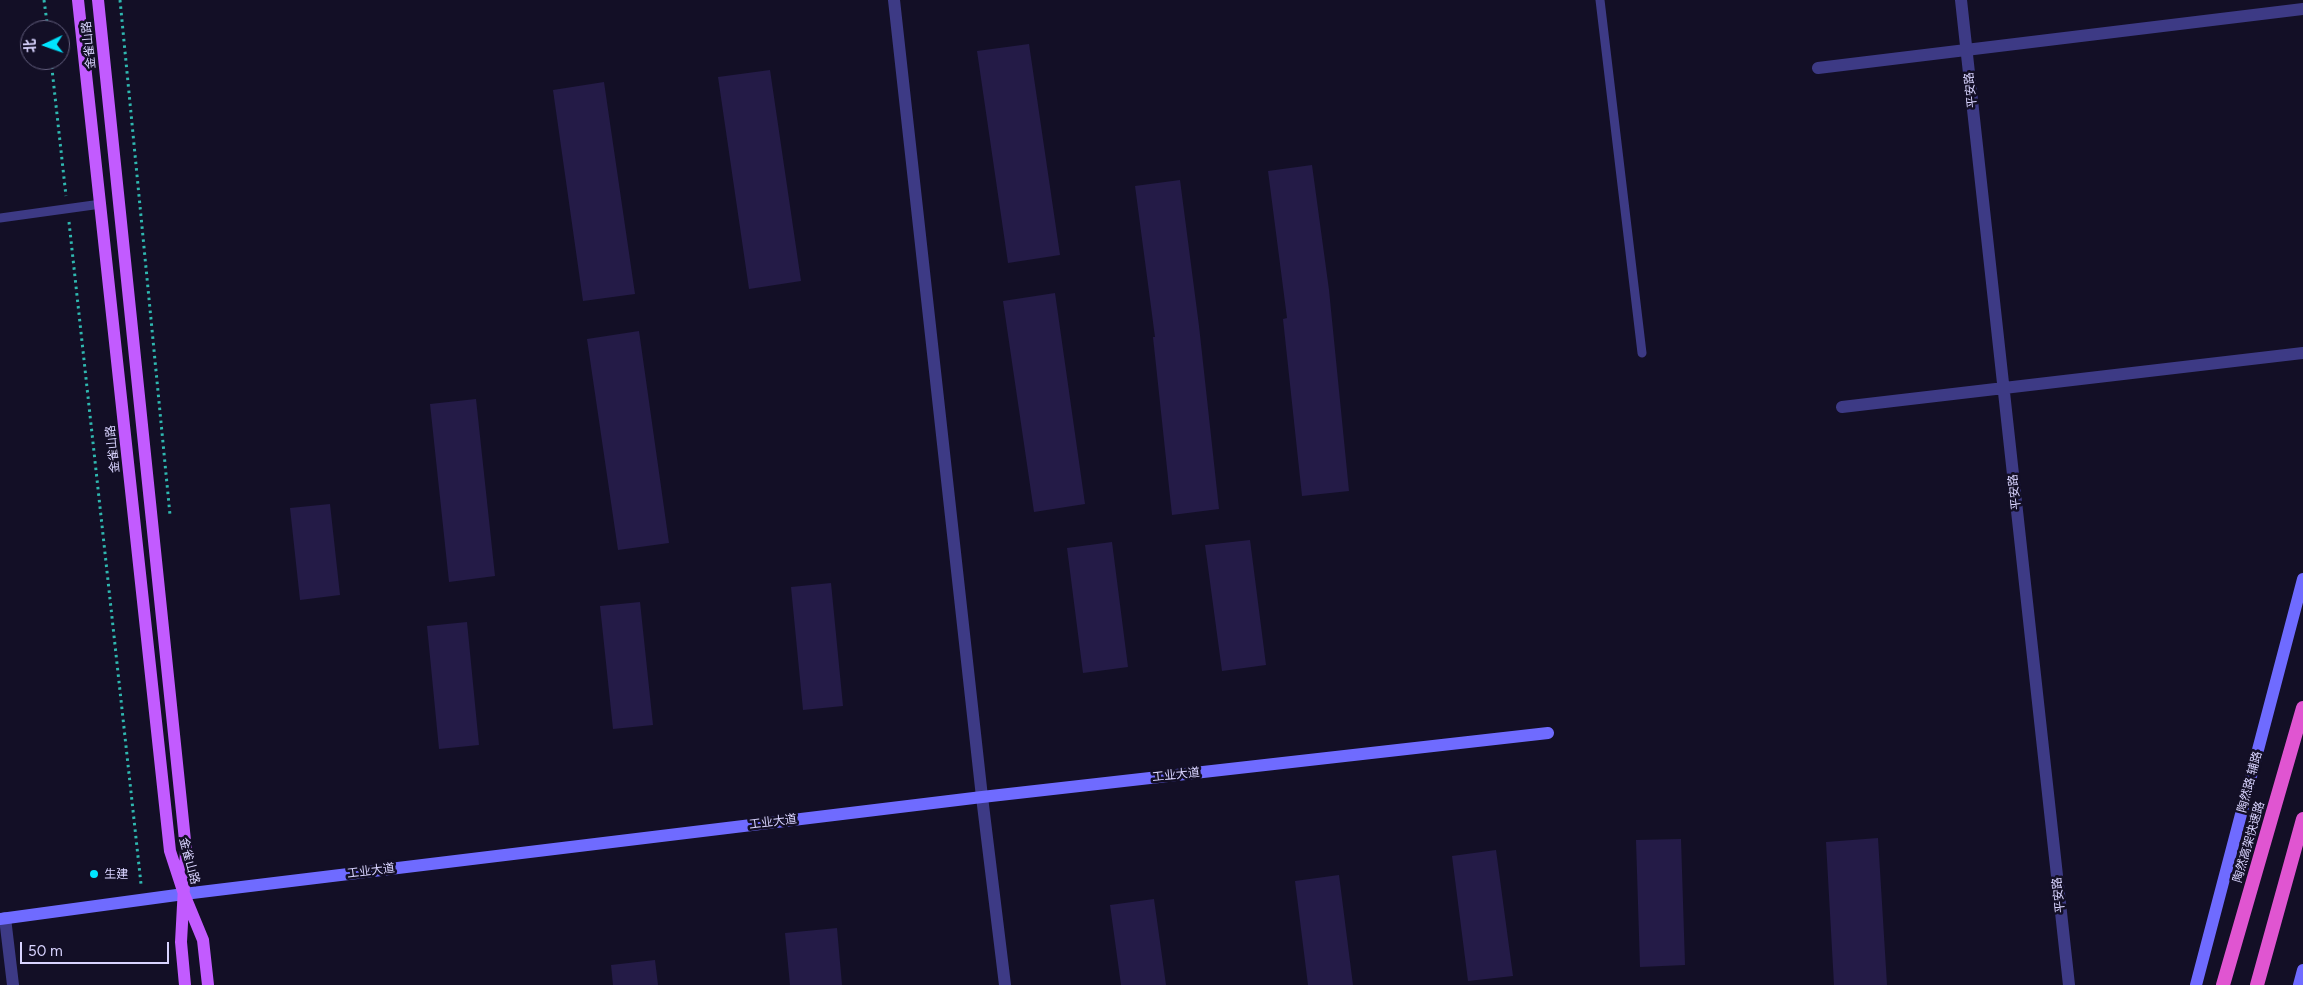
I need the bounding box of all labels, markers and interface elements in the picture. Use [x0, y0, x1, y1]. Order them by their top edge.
north arrow [20, 20, 70, 70]
street label: 金雀山路 [79, 20, 99, 70]
text: 北 [22, 38, 39, 53]
street label: 平安路 [1962, 71, 1980, 109]
street label: 金雀山路 [103, 424, 123, 474]
street label: 平安路 [2006, 473, 2024, 511]
street label: 陶然路 辅路 [2235, 750, 2265, 814]
street label: 工业大道 [1151, 765, 1201, 785]
street label: 陶然高架快速路 [2231, 800, 2267, 884]
street label: 工业大道 [748, 812, 798, 832]
street label: 金雀山路 [176, 836, 202, 886]
street label: 工业大道 [346, 861, 396, 881]
place label: 生建 [104, 867, 128, 881]
marker: 生建 [88, 868, 100, 880]
street label: 平安路 [2050, 876, 2068, 914]
scale bar [22, 932, 171, 964]
text: 50 m [28, 942, 63, 960]

